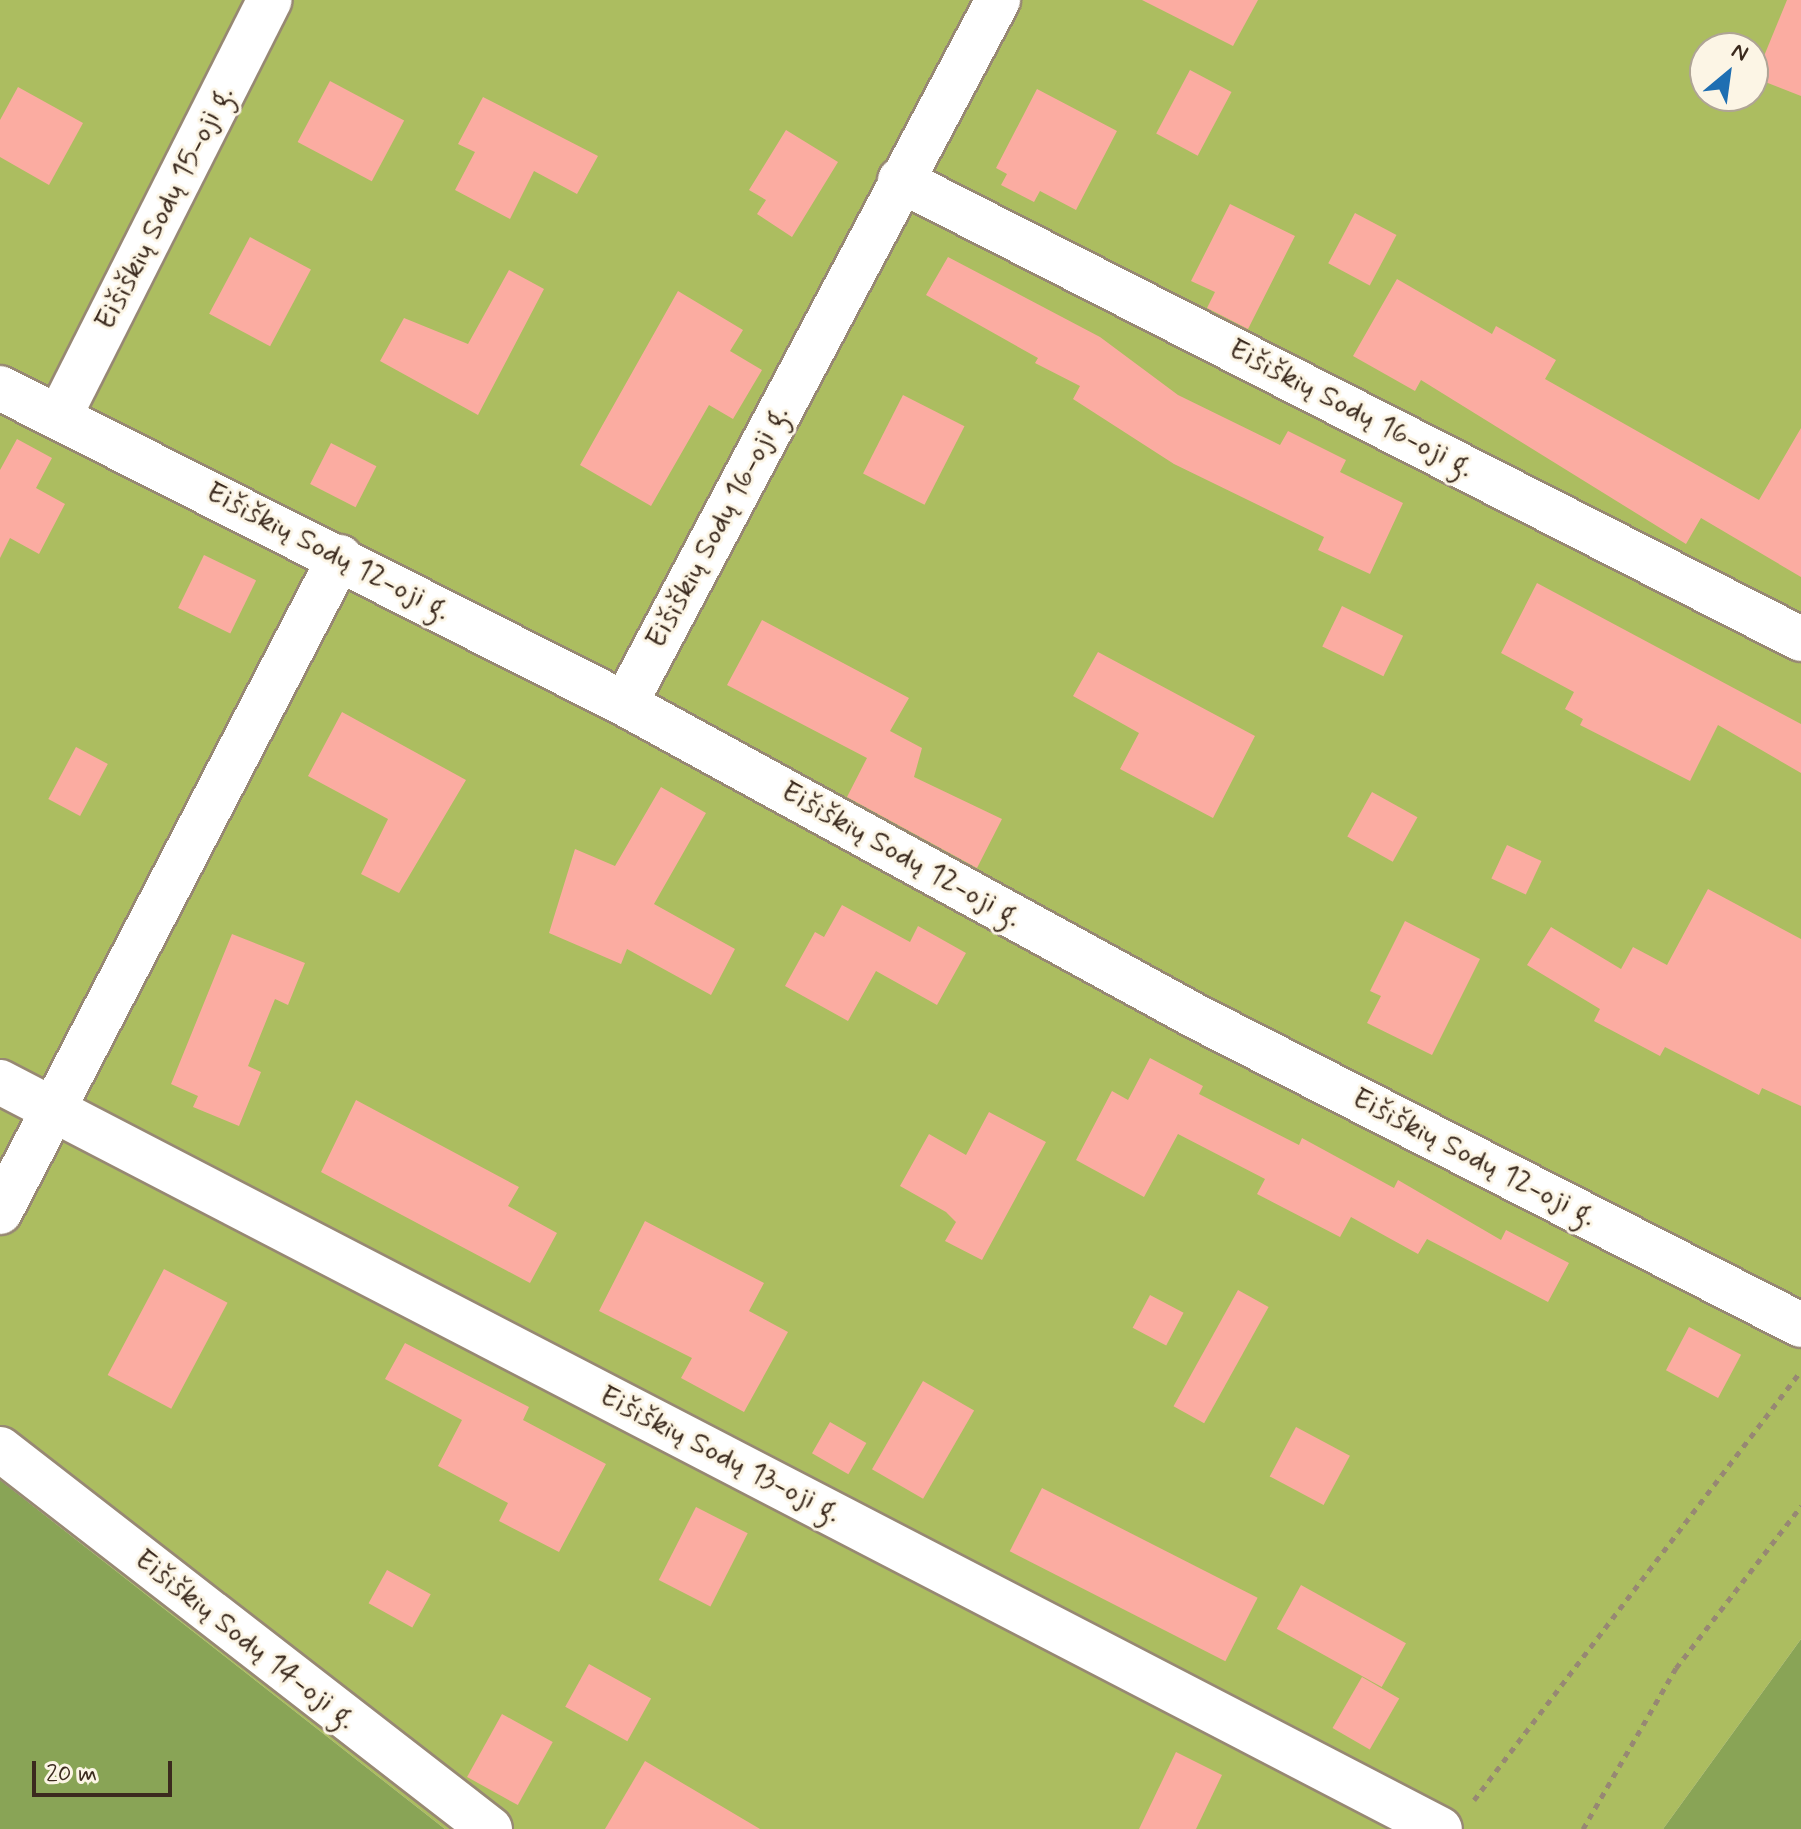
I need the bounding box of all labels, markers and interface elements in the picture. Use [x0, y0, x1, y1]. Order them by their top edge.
north arrow [1689, 32, 1769, 112]
text: N [1726, 37, 1753, 69]
street label: Eišiškių Sodų 15-oji g. [88, 80, 242, 336]
street label: Eišiškių Sodų 16-oji g. [1223, 332, 1479, 486]
street label: Eišiškių Sodų 16-oji g. [639, 400, 797, 654]
street label: Eišiškių Sodų 12-oji g. [200, 475, 456, 629]
street label: Eišiškių Sodų 12-oji g. [775, 774, 1027, 936]
street label: Eišiškių Sodų 12-oji g. [1346, 1081, 1602, 1235]
street label: Eišiškių Sodų 13-oji g. [594, 1379, 846, 1531]
street label: Eišiškių Sodų 14-oji g. [127, 1542, 363, 1738]
scale bar [36, 1745, 176, 1795]
text: 20 m [46, 1759, 97, 1790]

